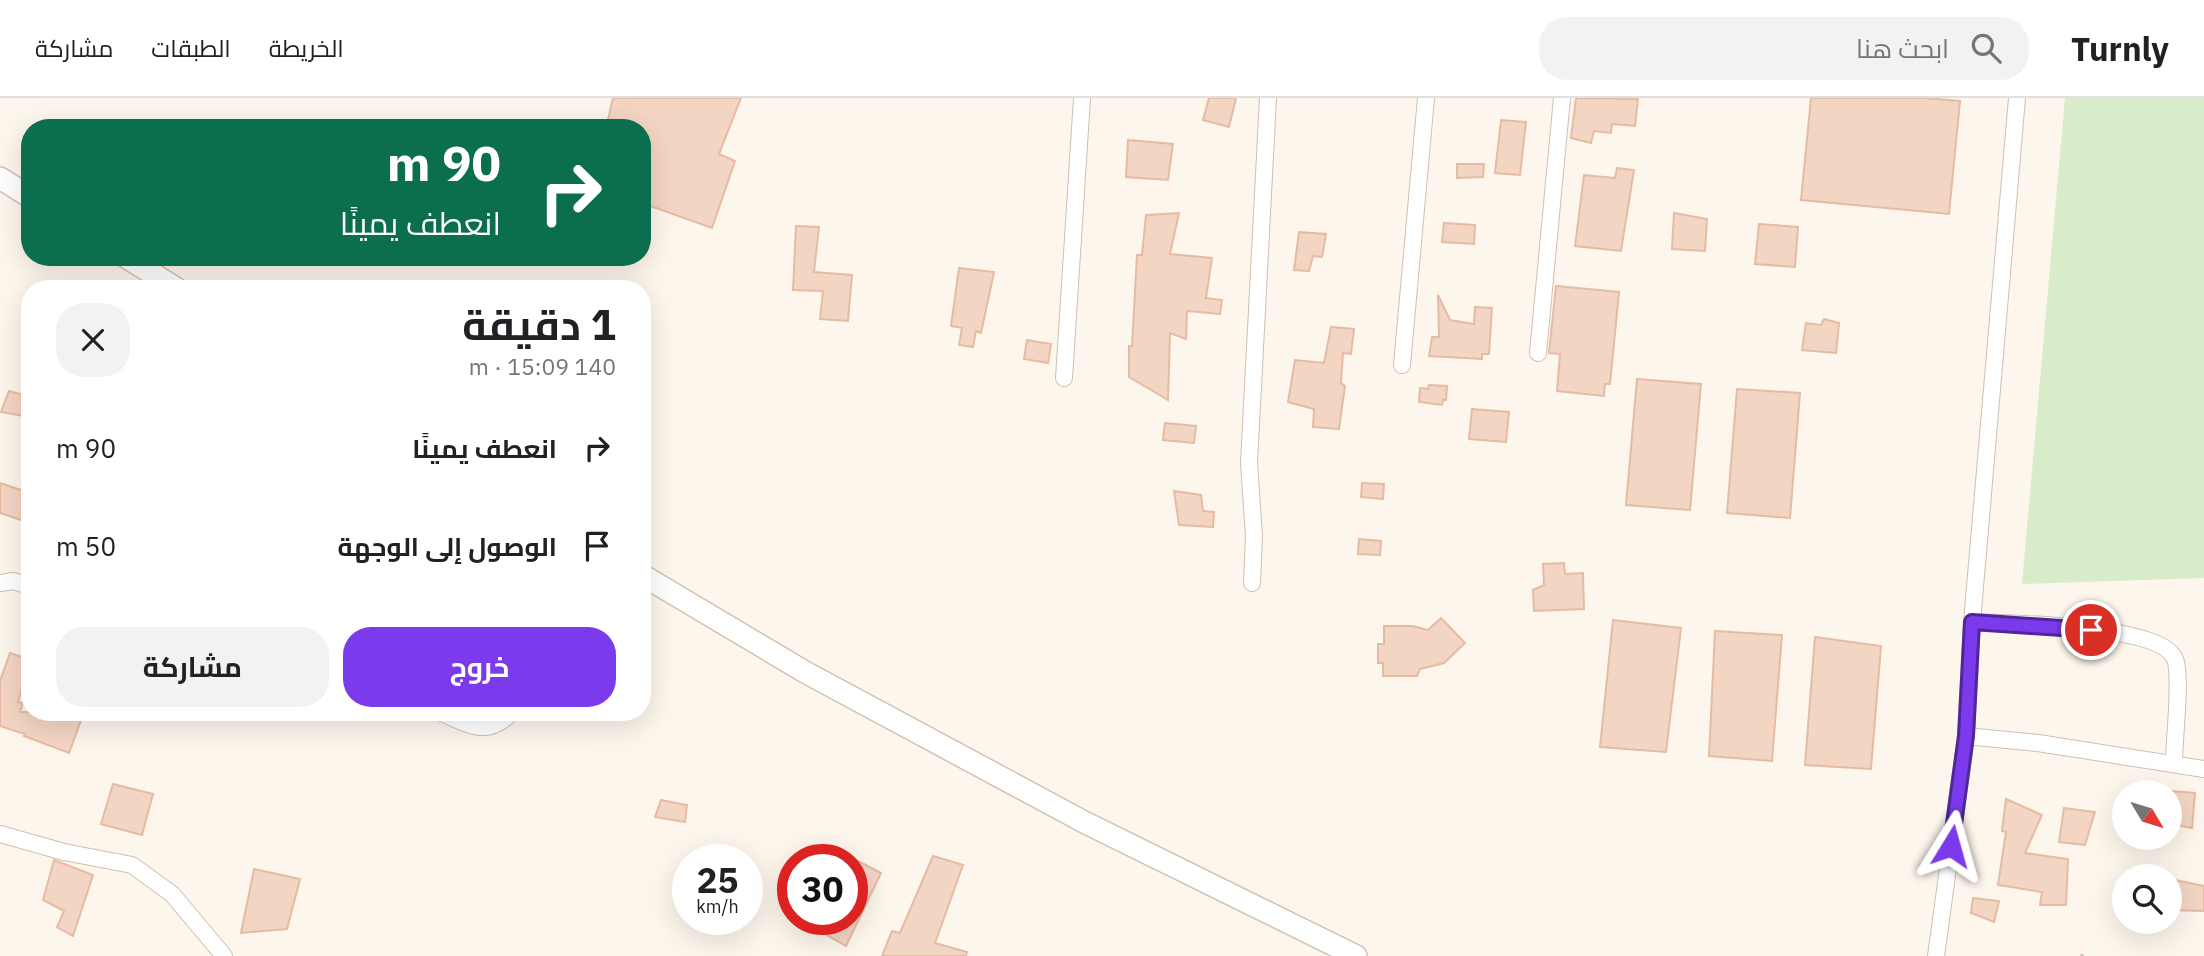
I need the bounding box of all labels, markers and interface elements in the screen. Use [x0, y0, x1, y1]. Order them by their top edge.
search box [1539, 17, 2029, 80]
text: Turnly [2071, 27, 2169, 70]
icon: search [1967, 29, 2005, 67]
text: ابحث هنا [1856, 31, 1949, 65]
text: مشاركة [35, 32, 113, 64]
text: الطبقات [151, 32, 231, 64]
text: الخريطة [269, 32, 344, 64]
text: 90 m [387, 131, 501, 194]
icon: right [525, 147, 616, 238]
text: انعطف يمينًا [340, 202, 501, 244]
text: 1 دقيقة [462, 297, 616, 352]
button: close [56, 303, 130, 377]
text: 140 m · 15:09 [469, 351, 616, 381]
icon: right [578, 429, 616, 467]
text: 90 m [56, 431, 116, 465]
text: انعطف يمينًا [412, 431, 557, 465]
icon: arrive [578, 527, 616, 565]
text: 50 m [56, 529, 116, 563]
text: الوصول إلى الوجهة [338, 529, 557, 563]
pin [2061, 600, 2121, 660]
icon: arrive [2072, 611, 2110, 649]
button: مشاركة [56, 627, 329, 707]
button: خروج [343, 627, 616, 707]
north arrow [2112, 780, 2182, 850]
map controls [2112, 780, 2182, 934]
position arrow [1914, 809, 1988, 883]
speed limit sign: 30 [777, 844, 868, 935]
text: 25 [696, 857, 739, 903]
button: search [2112, 864, 2182, 934]
text: km/h [696, 895, 739, 918]

